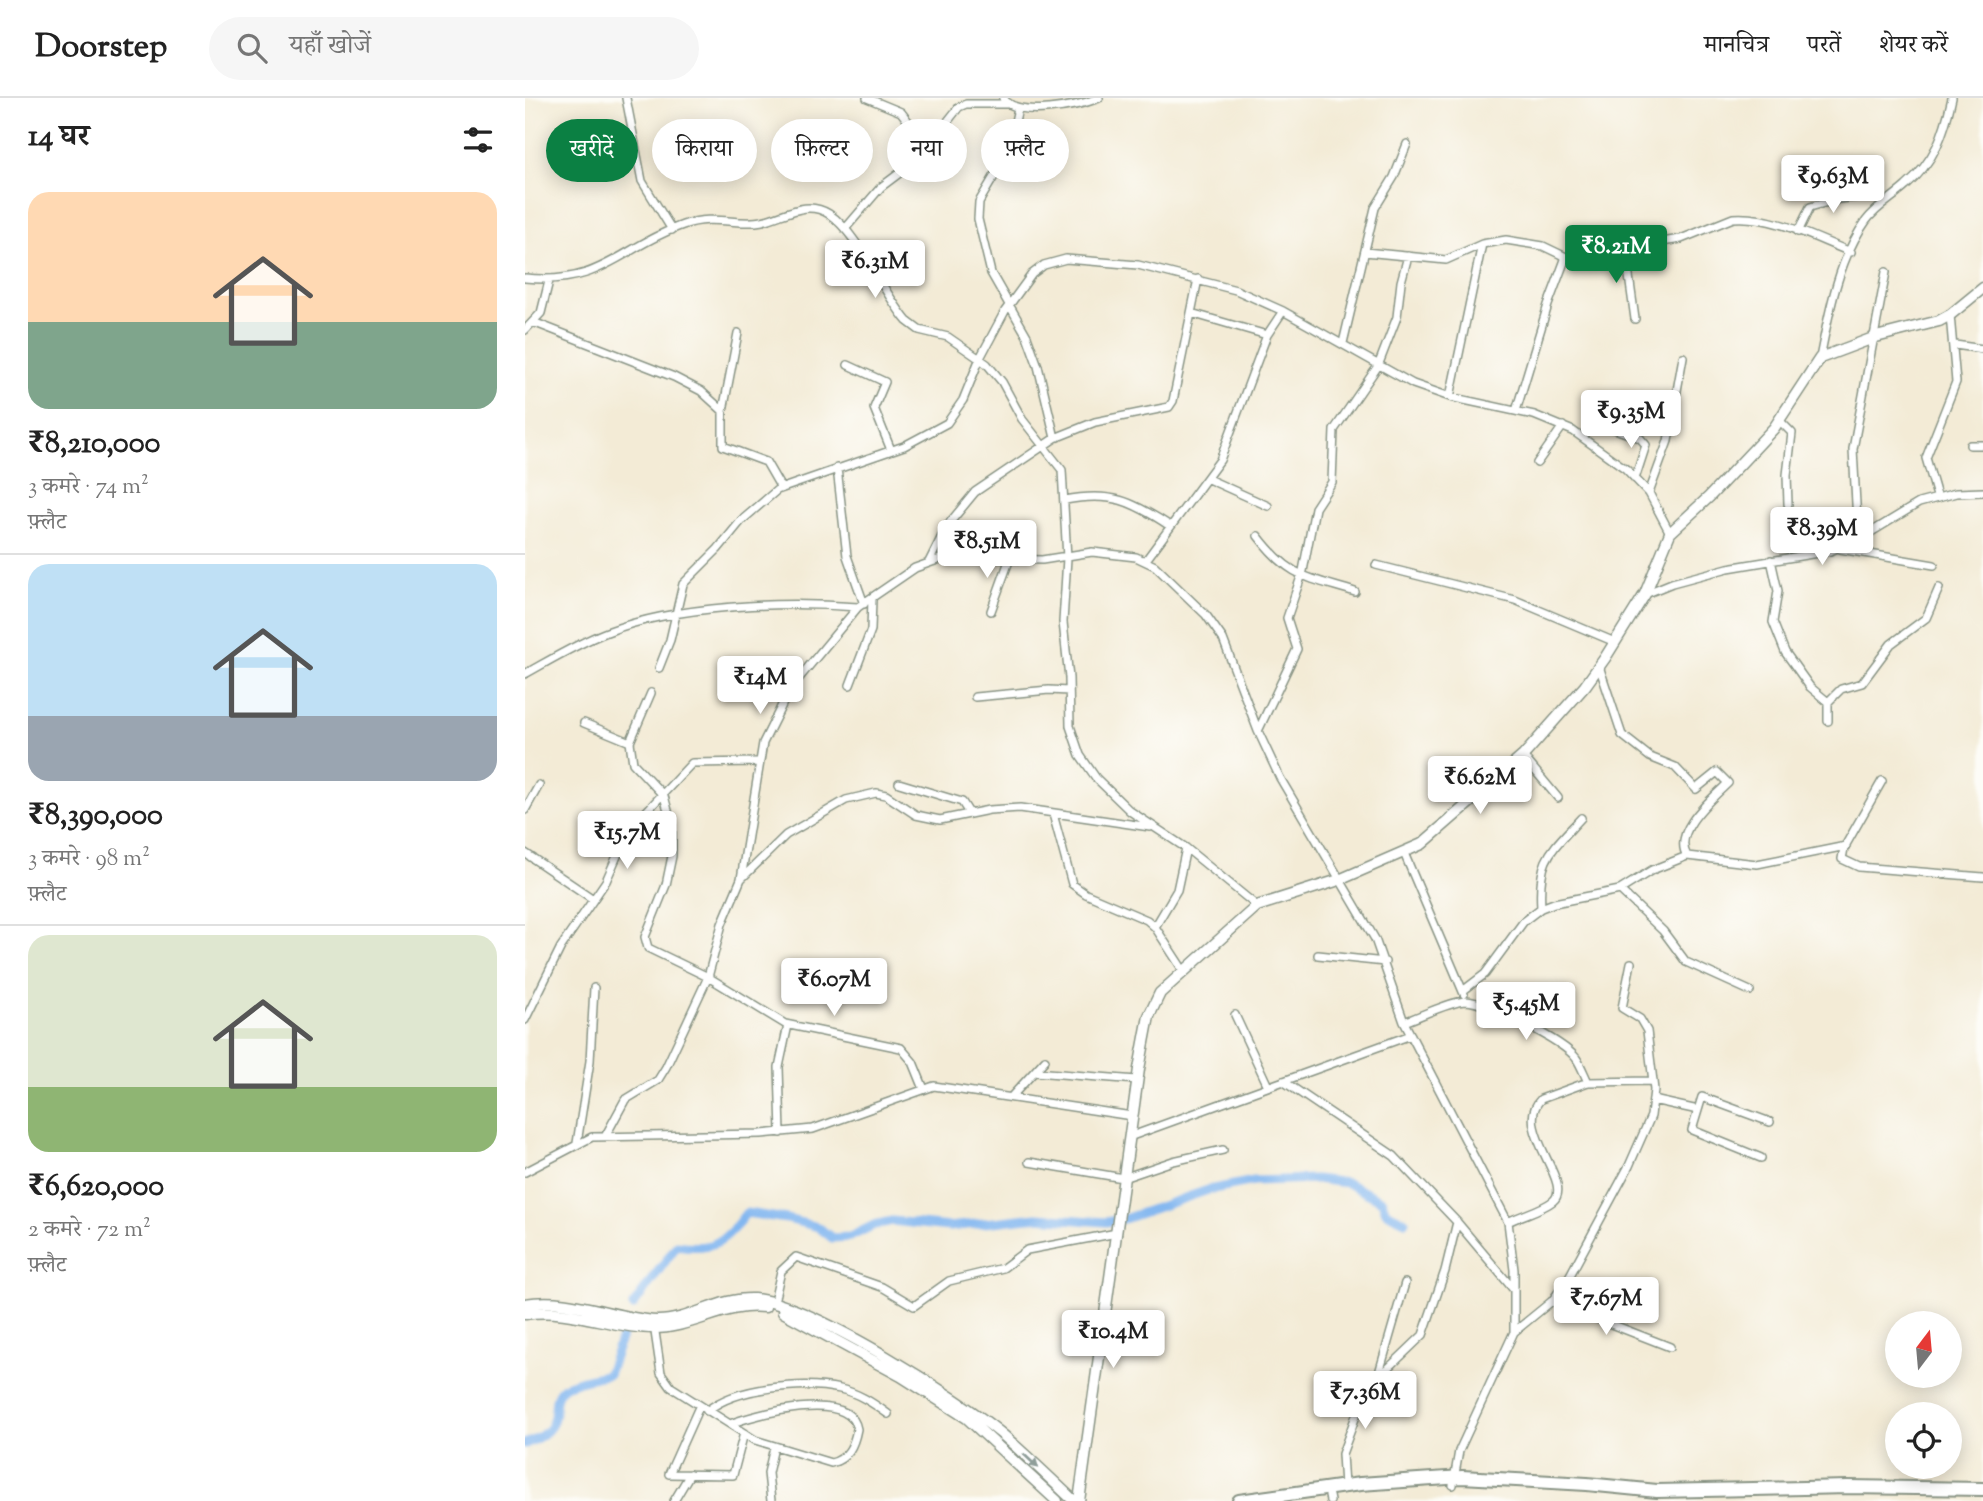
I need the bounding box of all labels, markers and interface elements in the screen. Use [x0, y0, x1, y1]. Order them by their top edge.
search box [209, 17, 699, 80]
text: Doorstep [35, 24, 167, 72]
text: यहाँ खोजें [289, 28, 371, 65]
icon: search [233, 29, 271, 67]
text: मानचित्र [1704, 29, 1769, 63]
text: परतें [1807, 29, 1841, 63]
text: शेयर करें [1879, 29, 1948, 63]
text: 14 घर [28, 116, 90, 159]
chip: खरीदें [546, 119, 638, 182]
chip: किराया [652, 119, 757, 182]
chip: फ़िल्टर [771, 119, 873, 182]
chip: नया [887, 119, 967, 182]
chip: फ़्लैट [981, 119, 1069, 182]
icon: filters [459, 121, 497, 159]
pin: ₹9.63M [1776, 156, 1890, 215]
text: ₹9.63M [1797, 161, 1869, 194]
pin: ₹8.21M [1559, 226, 1673, 285]
text: ₹8.21M [1581, 231, 1651, 264]
icon: home [200, 238, 326, 364]
pin: ₹6.31M [818, 240, 932, 300]
text: ₹6.31M [841, 246, 909, 279]
pin: ₹9.35M [1574, 390, 1688, 450]
text: ₹9.35M [1597, 396, 1665, 429]
text: ₹8,210,000 [28, 423, 160, 466]
text: 3 कमरे · 74 m² [28, 471, 149, 504]
text: फ़्लैट [28, 507, 66, 540]
pin: ₹8.39M [1765, 508, 1879, 567]
text: ₹8.39M [1786, 513, 1858, 546]
pin: ₹8.51M [930, 520, 1044, 580]
text: ₹8.51M [954, 526, 1020, 559]
icon: home [200, 610, 326, 736]
pin: ₹14M [719, 656, 801, 716]
text: ₹14M [733, 662, 787, 695]
pin: ₹6.62M [1423, 756, 1537, 816]
text: ₹6.62M [1444, 762, 1516, 795]
text: ₹8,390,000 [28, 795, 163, 838]
pin: ₹15.7M [570, 812, 684, 871]
text: ₹15.7M [594, 817, 660, 850]
text: 3 कमरे · 98 m² [28, 843, 150, 876]
text: फ़्लैट [28, 879, 66, 912]
pin: ₹6.07M [777, 958, 891, 1018]
text: ₹6.07M [797, 964, 871, 997]
icon: home [200, 981, 326, 1107]
pin: ₹5.45M [1469, 982, 1583, 1042]
text: ₹5.45M [1492, 988, 1560, 1021]
text: ₹6,620,000 [28, 1166, 164, 1209]
text: 2 कमरे · 72 m² [28, 1214, 151, 1247]
text: फ़्लैट [28, 1250, 66, 1283]
pin: ₹7.67M [1549, 1278, 1663, 1337]
text: ₹7.67M [1570, 1283, 1642, 1316]
pin: ₹10.4M [1056, 1310, 1170, 1370]
north arrow [1885, 1311, 1962, 1388]
map controls [1885, 1311, 1962, 1479]
text: ₹10.4M [1078, 1316, 1148, 1349]
pin: ₹7.36M [1308, 1372, 1422, 1431]
text: ₹7.36M [1330, 1377, 1400, 1410]
button: locate [1885, 1402, 1962, 1479]
one-way arrow [1022, 1453, 1040, 1469]

